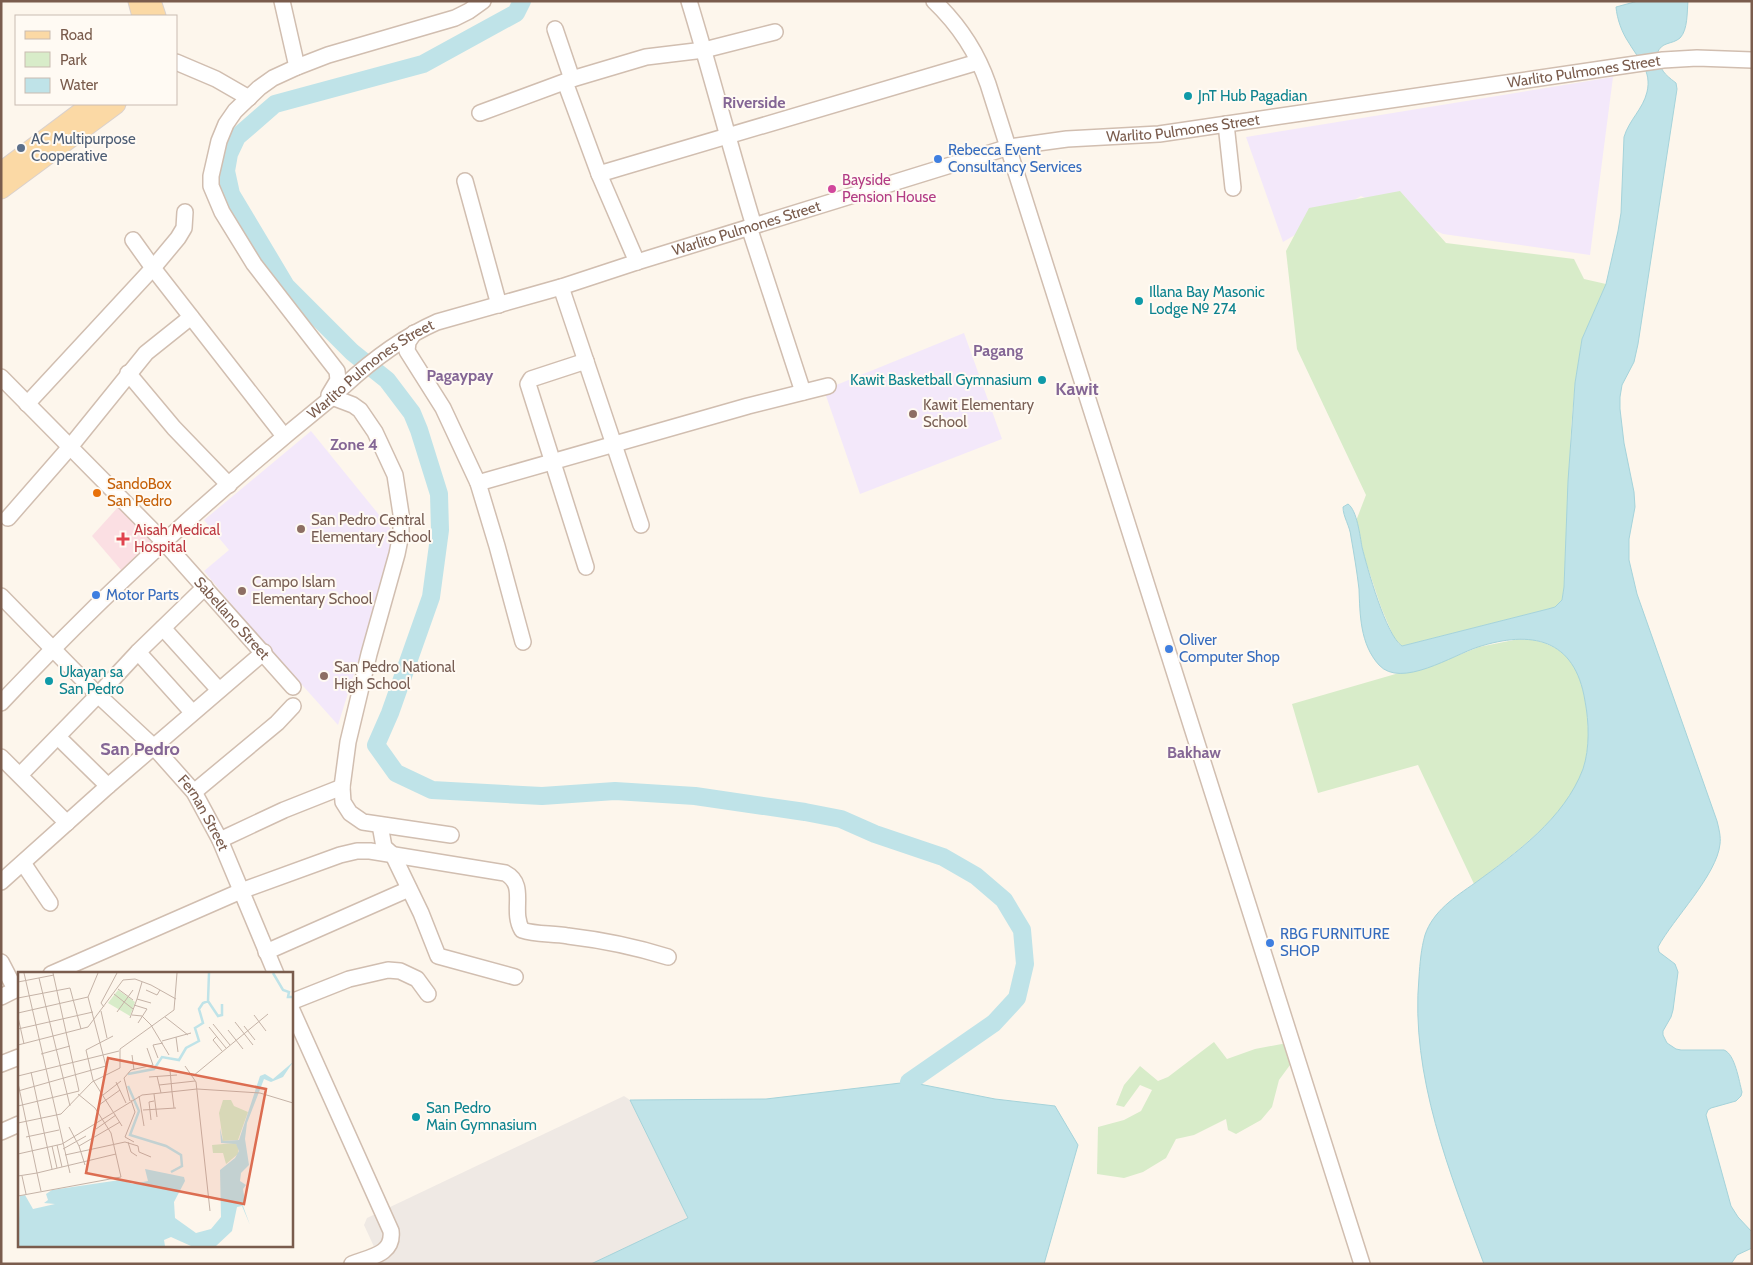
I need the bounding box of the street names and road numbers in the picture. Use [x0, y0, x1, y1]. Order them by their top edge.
street label: Warlito Pulmones Street [1506, 52, 1662, 92]
street label: Warlito Pulmones Street [1106, 110, 1261, 146]
street label: Warlito Pulmones Street [670, 197, 823, 260]
street label: Warlito Pulmones Street [304, 316, 437, 423]
street label: Sabellano Street [190, 573, 273, 663]
street label: Fernan Street [174, 771, 233, 854]

